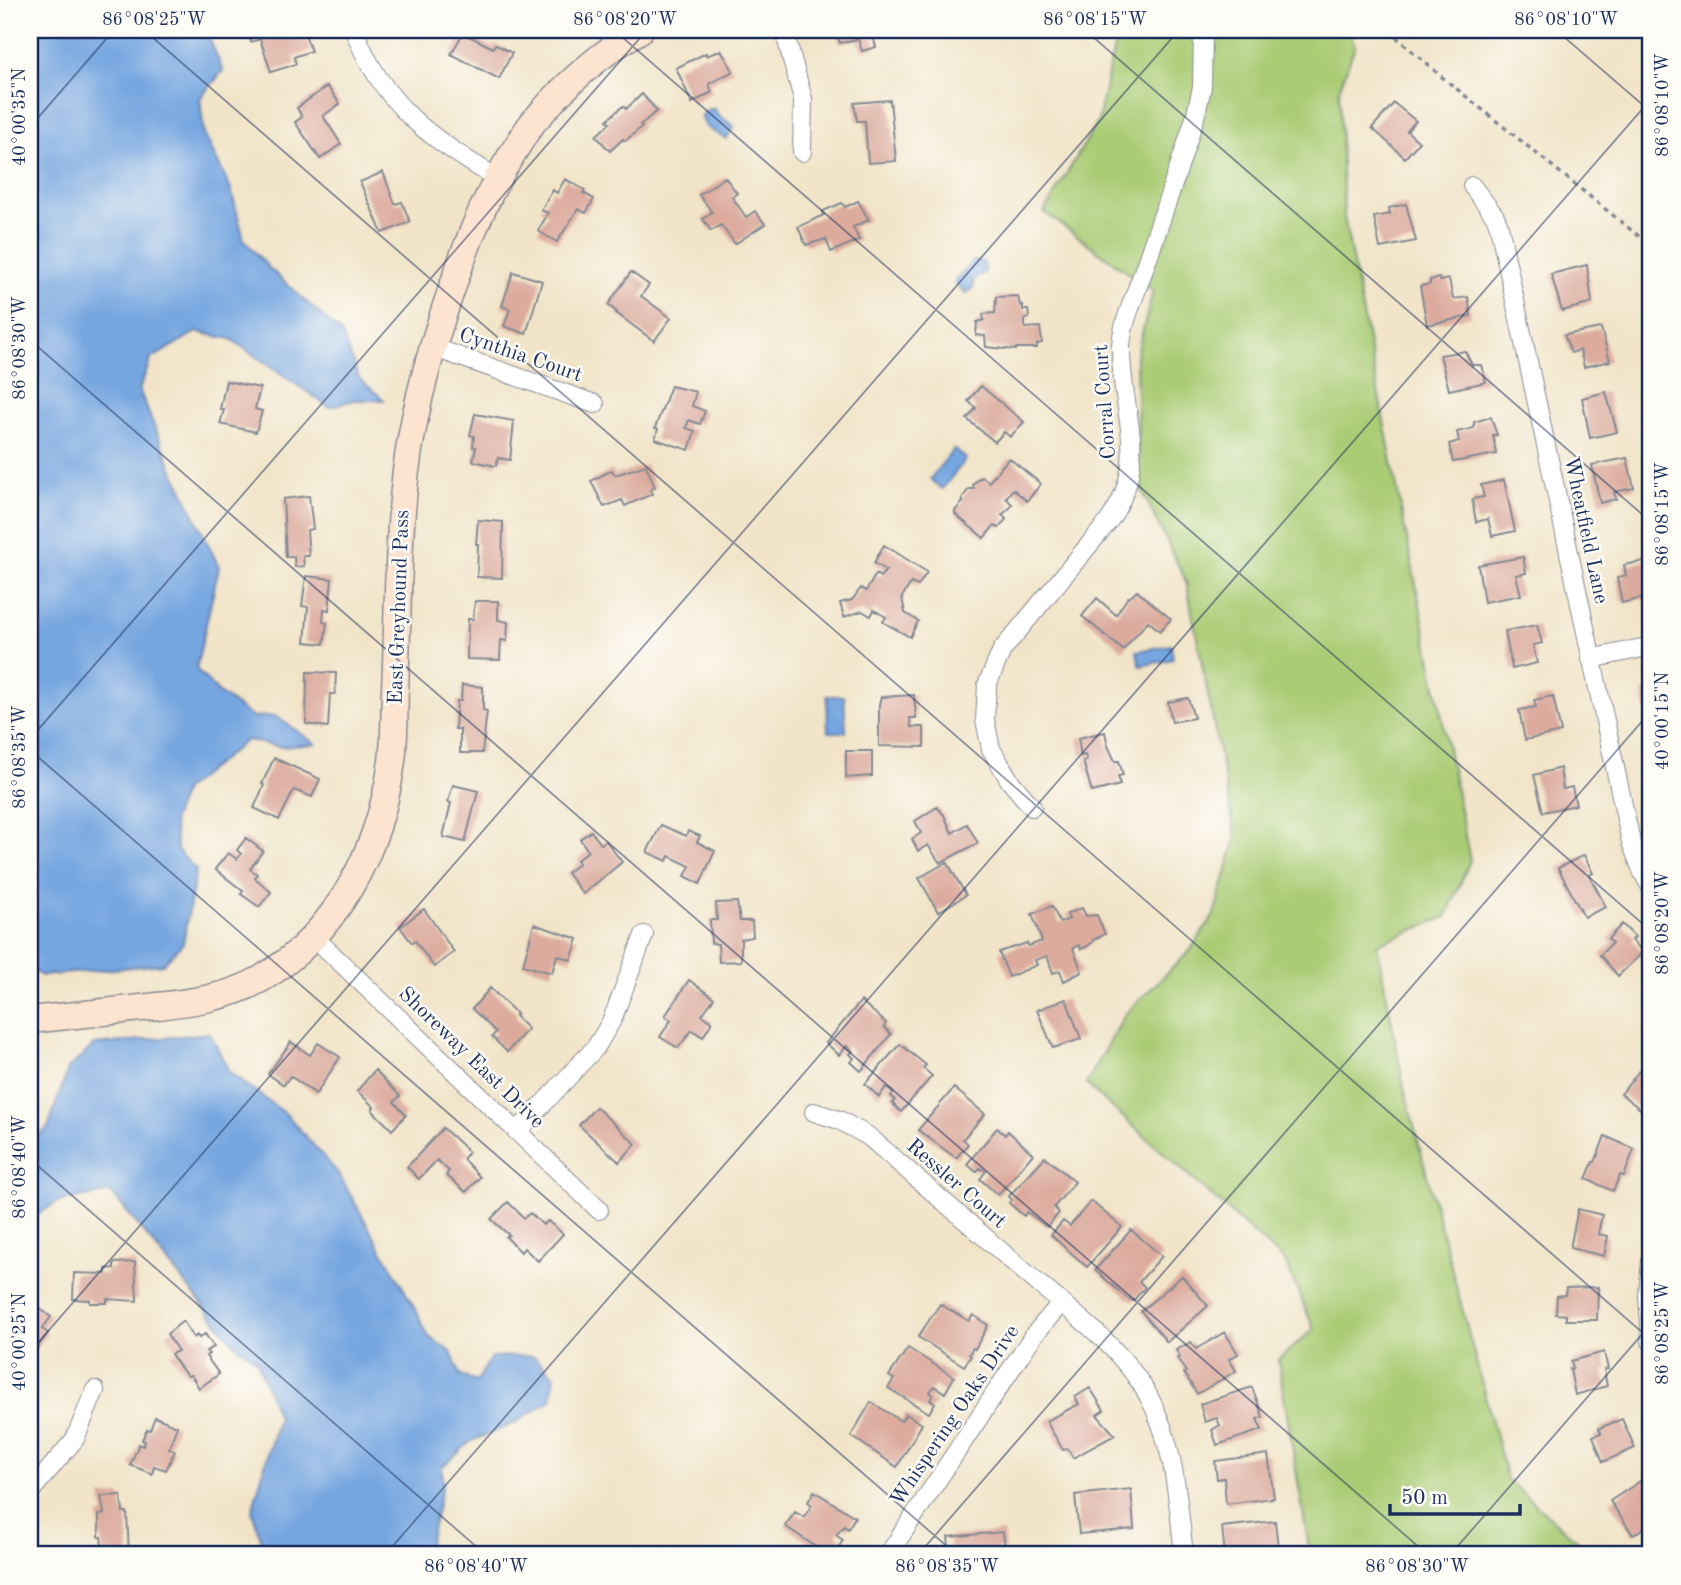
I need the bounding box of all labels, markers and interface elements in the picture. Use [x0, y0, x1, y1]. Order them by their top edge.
text: 86°08'25"W [102, 11, 206, 29]
text: 86°08'20"W [573, 11, 677, 29]
text: 86°08'15"W [1043, 11, 1147, 29]
text: 86°08'10"W [1514, 11, 1618, 29]
text: 86°08'10"W [1654, 53, 1672, 157]
text: 40°00'35"N [11, 68, 29, 166]
text: 86°08'30"W [11, 296, 29, 400]
street label: Cynthia Court [456, 325, 585, 386]
street label: Corral Court [1091, 344, 1120, 460]
street label: Wheatfield Lane [1560, 455, 1611, 606]
text: 86°08'15"W [1654, 462, 1672, 566]
street label: East Greyhound Pass [386, 509, 413, 705]
text: 40°00'15"N [1654, 672, 1672, 770]
text: 86°08'35"W [11, 705, 29, 809]
text: 86°08'20"W [1654, 871, 1672, 975]
street label: Shoreway East Drive [394, 983, 548, 1133]
text: 86°08'40"W [11, 1115, 29, 1219]
street label: Ressler Court [902, 1135, 1010, 1233]
text: 86°08'25"W [1654, 1281, 1672, 1385]
text: 40°00'25"N [11, 1293, 29, 1391]
street label: Whispering Oaks Drive [887, 1321, 1024, 1510]
scale bar [1390, 1473, 1520, 1517]
text: 50 m [1401, 1488, 1448, 1509]
text: 86°08'40"W [424, 1558, 528, 1576]
text: 86°08'35"W [895, 1558, 999, 1576]
text: 86°08'30"W [1365, 1558, 1469, 1576]

